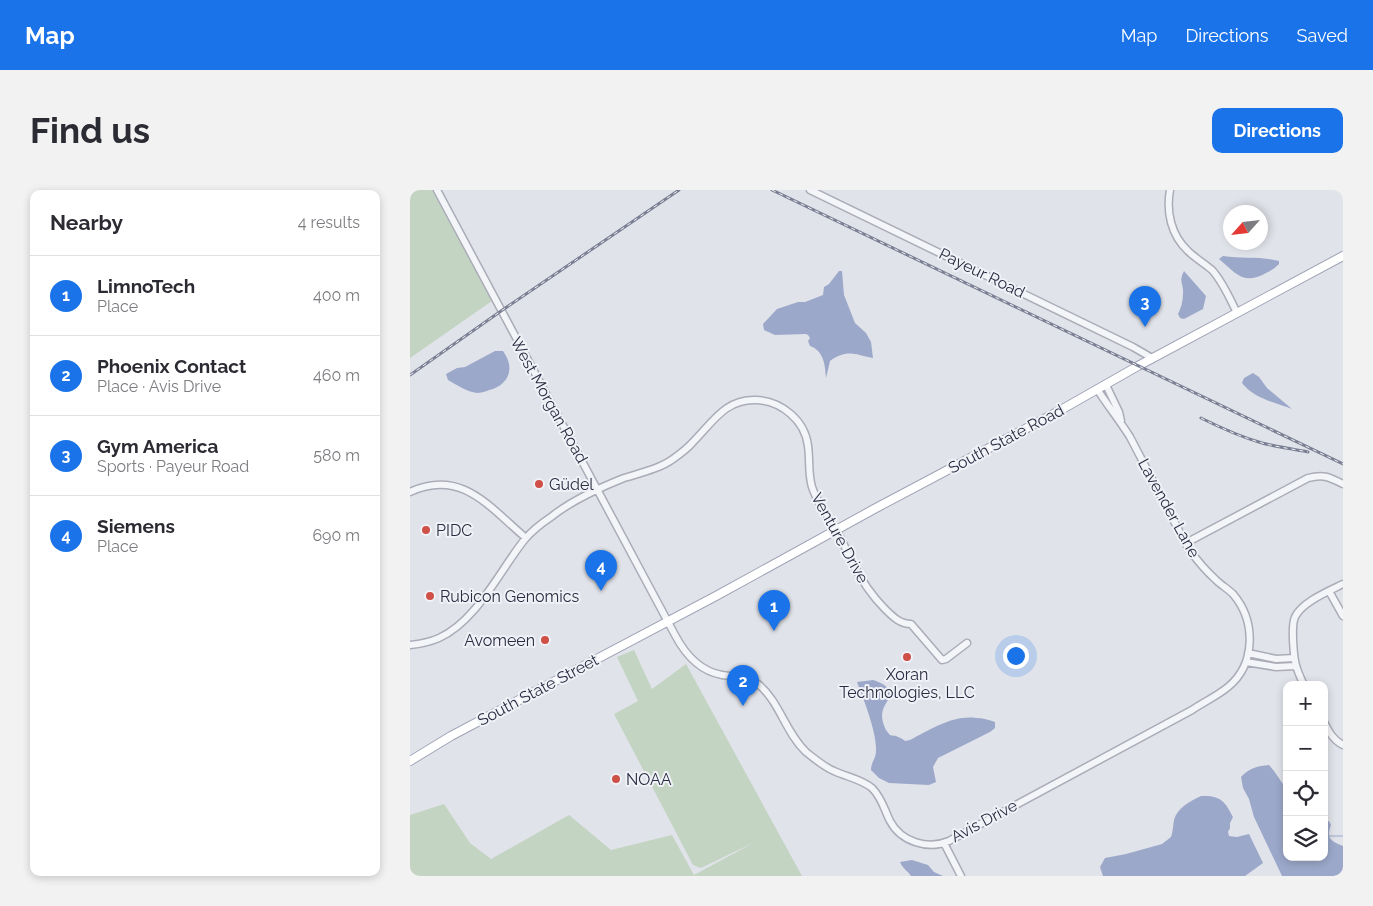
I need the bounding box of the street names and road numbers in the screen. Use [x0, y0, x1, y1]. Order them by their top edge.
street label: Payeur Road [936, 244, 1028, 302]
street label: West Morgan Road [506, 334, 592, 466]
street label: South State Road [945, 401, 1067, 477]
street label: Lavender Lane [1134, 455, 1204, 561]
street label: Venture Drive [807, 490, 873, 586]
street label: South State Street [474, 650, 602, 730]
street label: Avis Drive [948, 796, 1020, 846]

